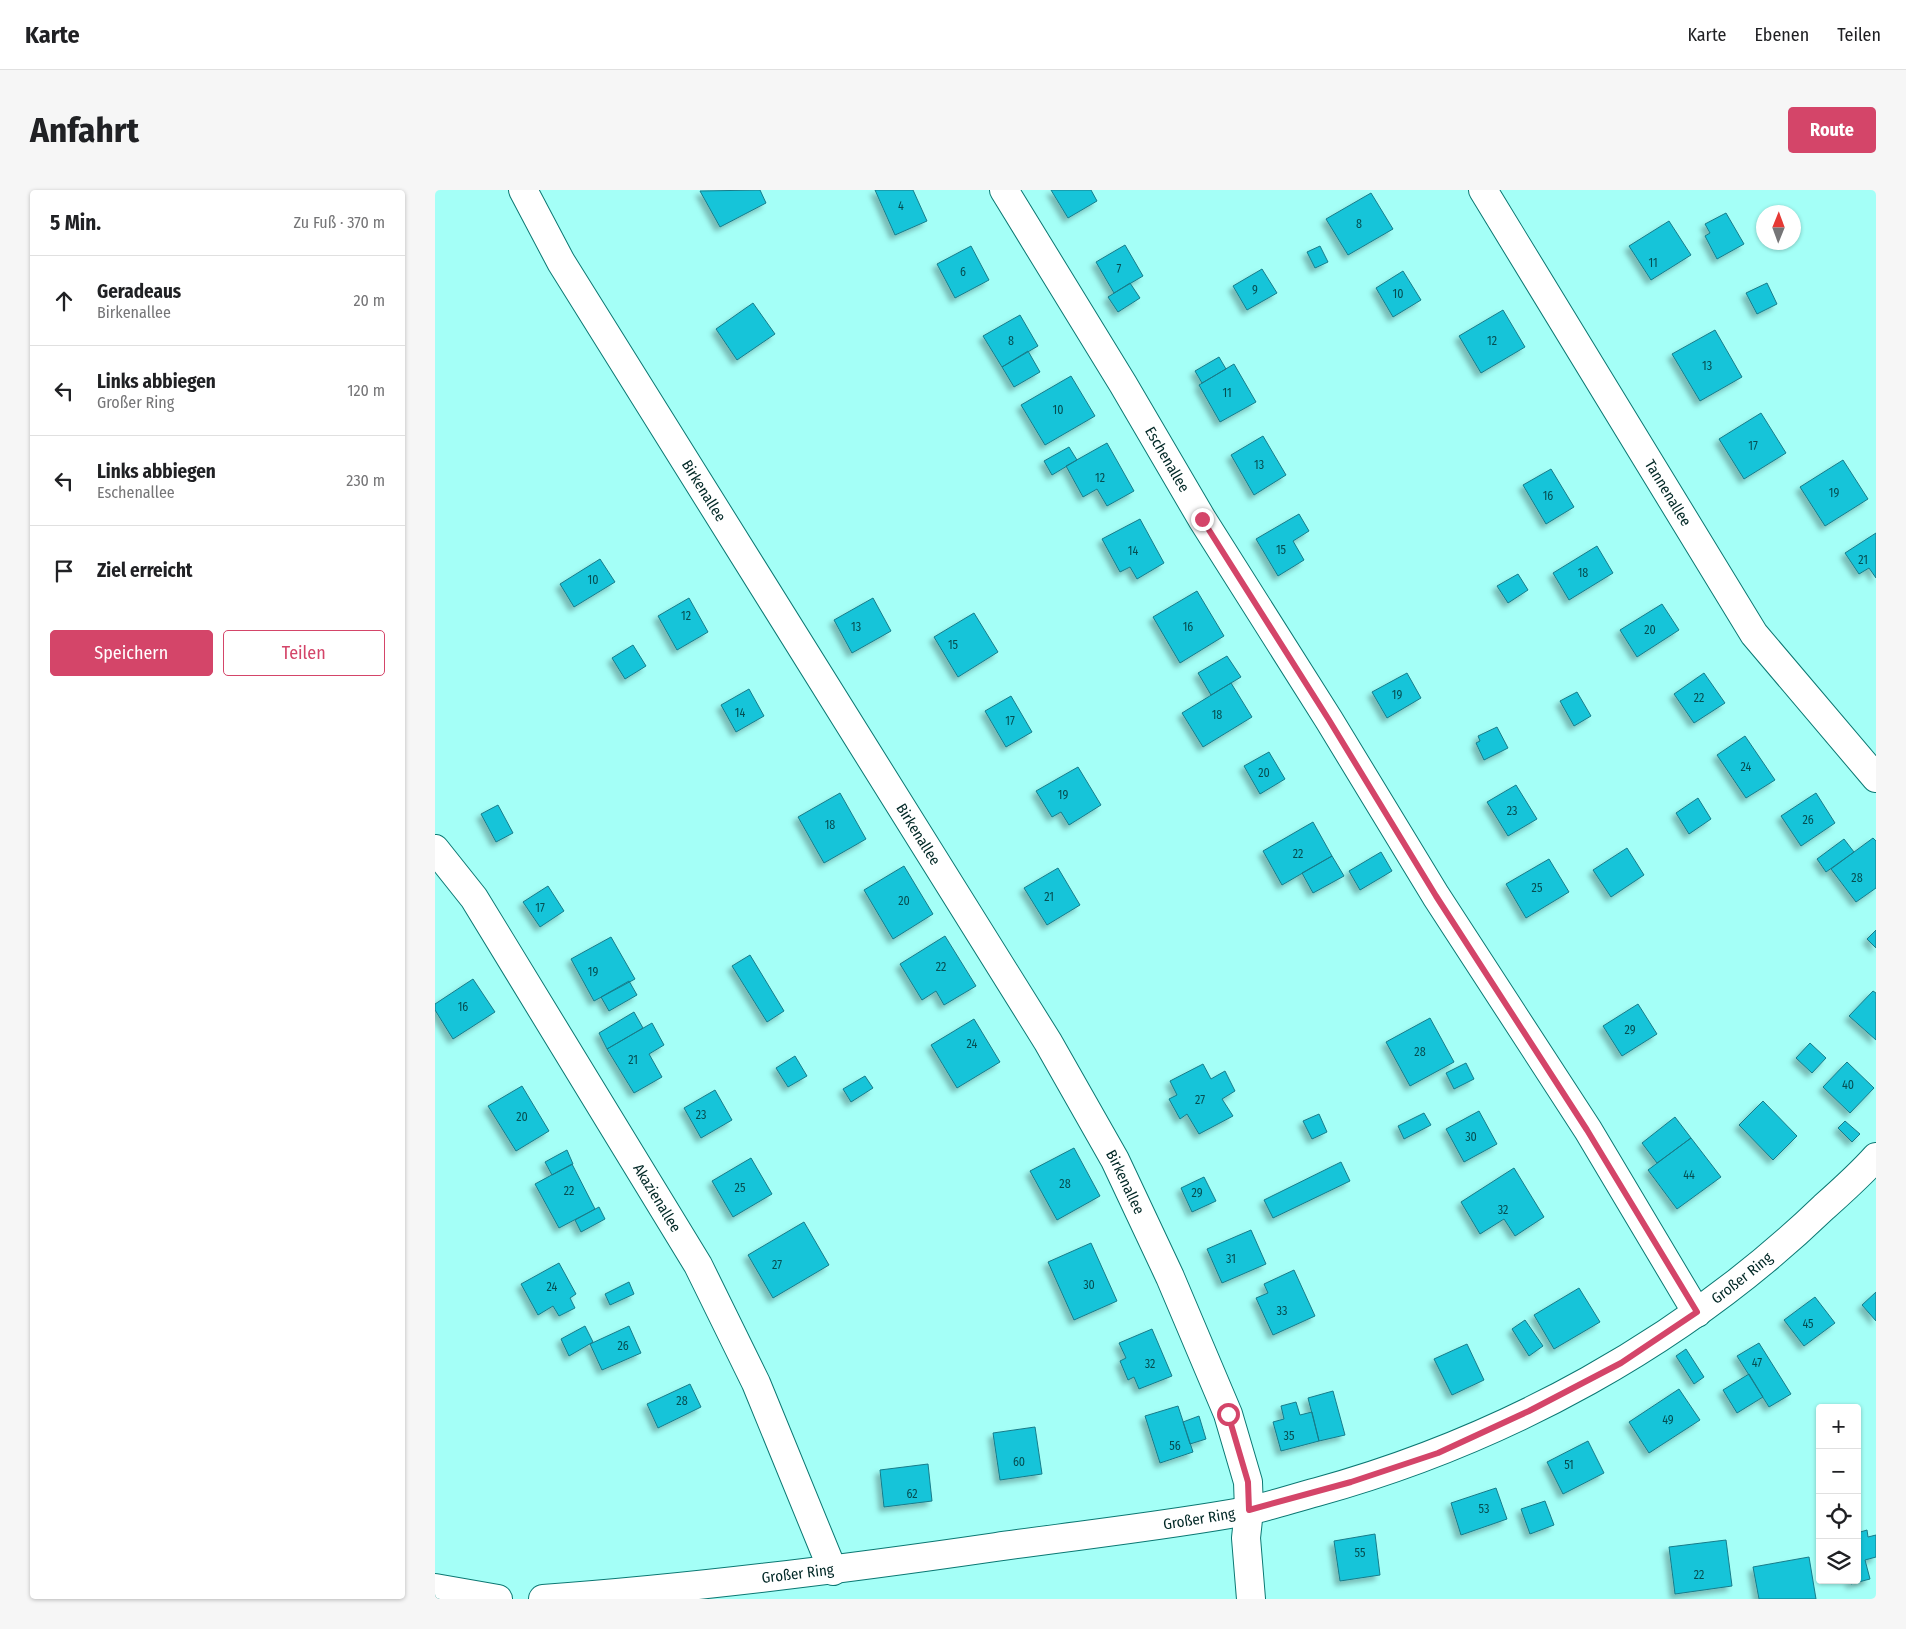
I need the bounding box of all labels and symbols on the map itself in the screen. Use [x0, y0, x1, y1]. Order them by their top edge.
house number: 4 [898, 199, 904, 213]
north arrow [1756, 205, 1801, 250]
house number: 8 [1356, 217, 1362, 231]
house number: 11 [1648, 256, 1658, 270]
house number: 7 [1117, 262, 1122, 276]
house number: 6 [960, 265, 966, 279]
house number: 9 [1252, 283, 1258, 297]
house number: 10 [1393, 287, 1403, 301]
house number: 8 [1008, 334, 1014, 348]
house number: 12 [1487, 334, 1497, 348]
house number: 13 [1702, 359, 1712, 373]
house number: 11 [1222, 386, 1232, 400]
house number: 10 [1053, 403, 1063, 417]
street label: Eschenallee [1141, 423, 1193, 495]
house number: 17 [1748, 439, 1758, 453]
street label: Birkenallee [678, 456, 730, 525]
street label: Tannenallee [1641, 456, 1695, 530]
house number: 13 [1254, 458, 1264, 472]
house number: 12 [1095, 471, 1105, 485]
house number: 19 [1829, 486, 1839, 500]
house number: 16 [1543, 489, 1553, 503]
route end [1191, 508, 1214, 531]
house number: 15 [1276, 543, 1287, 557]
house number: 14 [1128, 544, 1138, 558]
house number: 21 [1858, 553, 1868, 567]
house number: 18 [1578, 566, 1588, 580]
house number: 10 [588, 573, 598, 587]
house number: 12 [681, 609, 691, 623]
house number: 13 [851, 620, 861, 634]
house number: 16 [1183, 620, 1193, 634]
house number: 20 [1644, 623, 1656, 637]
house number: 15 [948, 638, 959, 652]
house number: 19 [1392, 688, 1402, 702]
house number: 22 [1694, 691, 1704, 705]
house number: 14 [735, 706, 745, 720]
house number: 18 [1212, 708, 1222, 722]
house number: 17 [1005, 714, 1015, 728]
house number: 24 [1741, 760, 1752, 774]
house number: 20 [1258, 766, 1270, 780]
house number: 19 [1058, 788, 1068, 802]
street label: Birkenallee [892, 800, 944, 868]
house number: 23 [1507, 804, 1517, 818]
house number: 26 [1802, 813, 1814, 827]
house number: 18 [825, 818, 835, 832]
house number: 22 [1293, 847, 1303, 861]
house number: 28 [1851, 871, 1863, 885]
house number: 25 [1532, 881, 1543, 895]
house number: 21 [1044, 890, 1054, 904]
house number: 20 [898, 894, 910, 908]
house number: 17 [535, 901, 545, 915]
house number: 22 [936, 960, 946, 974]
house number: 19 [588, 965, 598, 979]
house number: 16 [458, 1000, 468, 1014]
house number: 29 [1624, 1023, 1636, 1037]
house number: 24 [967, 1037, 978, 1051]
house number: 28 [1414, 1045, 1426, 1059]
house number: 21 [628, 1053, 638, 1067]
house number: 40 [1842, 1078, 1854, 1092]
house number: 27 [1195, 1093, 1205, 1107]
house number: 23 [696, 1108, 706, 1122]
house number: 20 [516, 1110, 528, 1124]
house number: 30 [1465, 1130, 1477, 1144]
street label: Birkenallee [1102, 1147, 1148, 1217]
street label: Akazienallee [629, 1160, 685, 1235]
house number: 44 [1683, 1168, 1695, 1182]
house number: 28 [1059, 1177, 1071, 1191]
house number: 25 [735, 1181, 746, 1195]
house number: 22 [564, 1184, 574, 1198]
house number: 29 [1191, 1186, 1203, 1200]
house number: 32 [1498, 1203, 1508, 1217]
street label: Großer Ring [1708, 1249, 1776, 1308]
house number: 31 [1226, 1252, 1236, 1266]
house number: 27 [772, 1258, 782, 1272]
house number: 30 [1083, 1278, 1095, 1292]
house number: 24 [547, 1280, 558, 1294]
house number: 33 [1277, 1304, 1287, 1318]
house number: 45 [1802, 1317, 1814, 1331]
house number: 26 [617, 1339, 629, 1353]
house number: 47 [1752, 1356, 1762, 1370]
house number: 32 [1145, 1357, 1155, 1371]
house number: 28 [676, 1394, 688, 1408]
route start [1217, 1403, 1240, 1426]
house number: 49 [1662, 1413, 1674, 1427]
house number: 35 [1284, 1429, 1295, 1443]
house number: 56 [1169, 1439, 1181, 1453]
house number: 60 [1013, 1455, 1025, 1469]
house number: 51 [1564, 1458, 1574, 1472]
house number: 62 [906, 1487, 918, 1501]
house number: 53 [1479, 1502, 1489, 1516]
street label: Großer Ring [1162, 1504, 1236, 1533]
house number: 55 [1355, 1546, 1366, 1560]
street label: Großer Ring [761, 1560, 835, 1587]
house number: 22 [1694, 1568, 1704, 1582]

